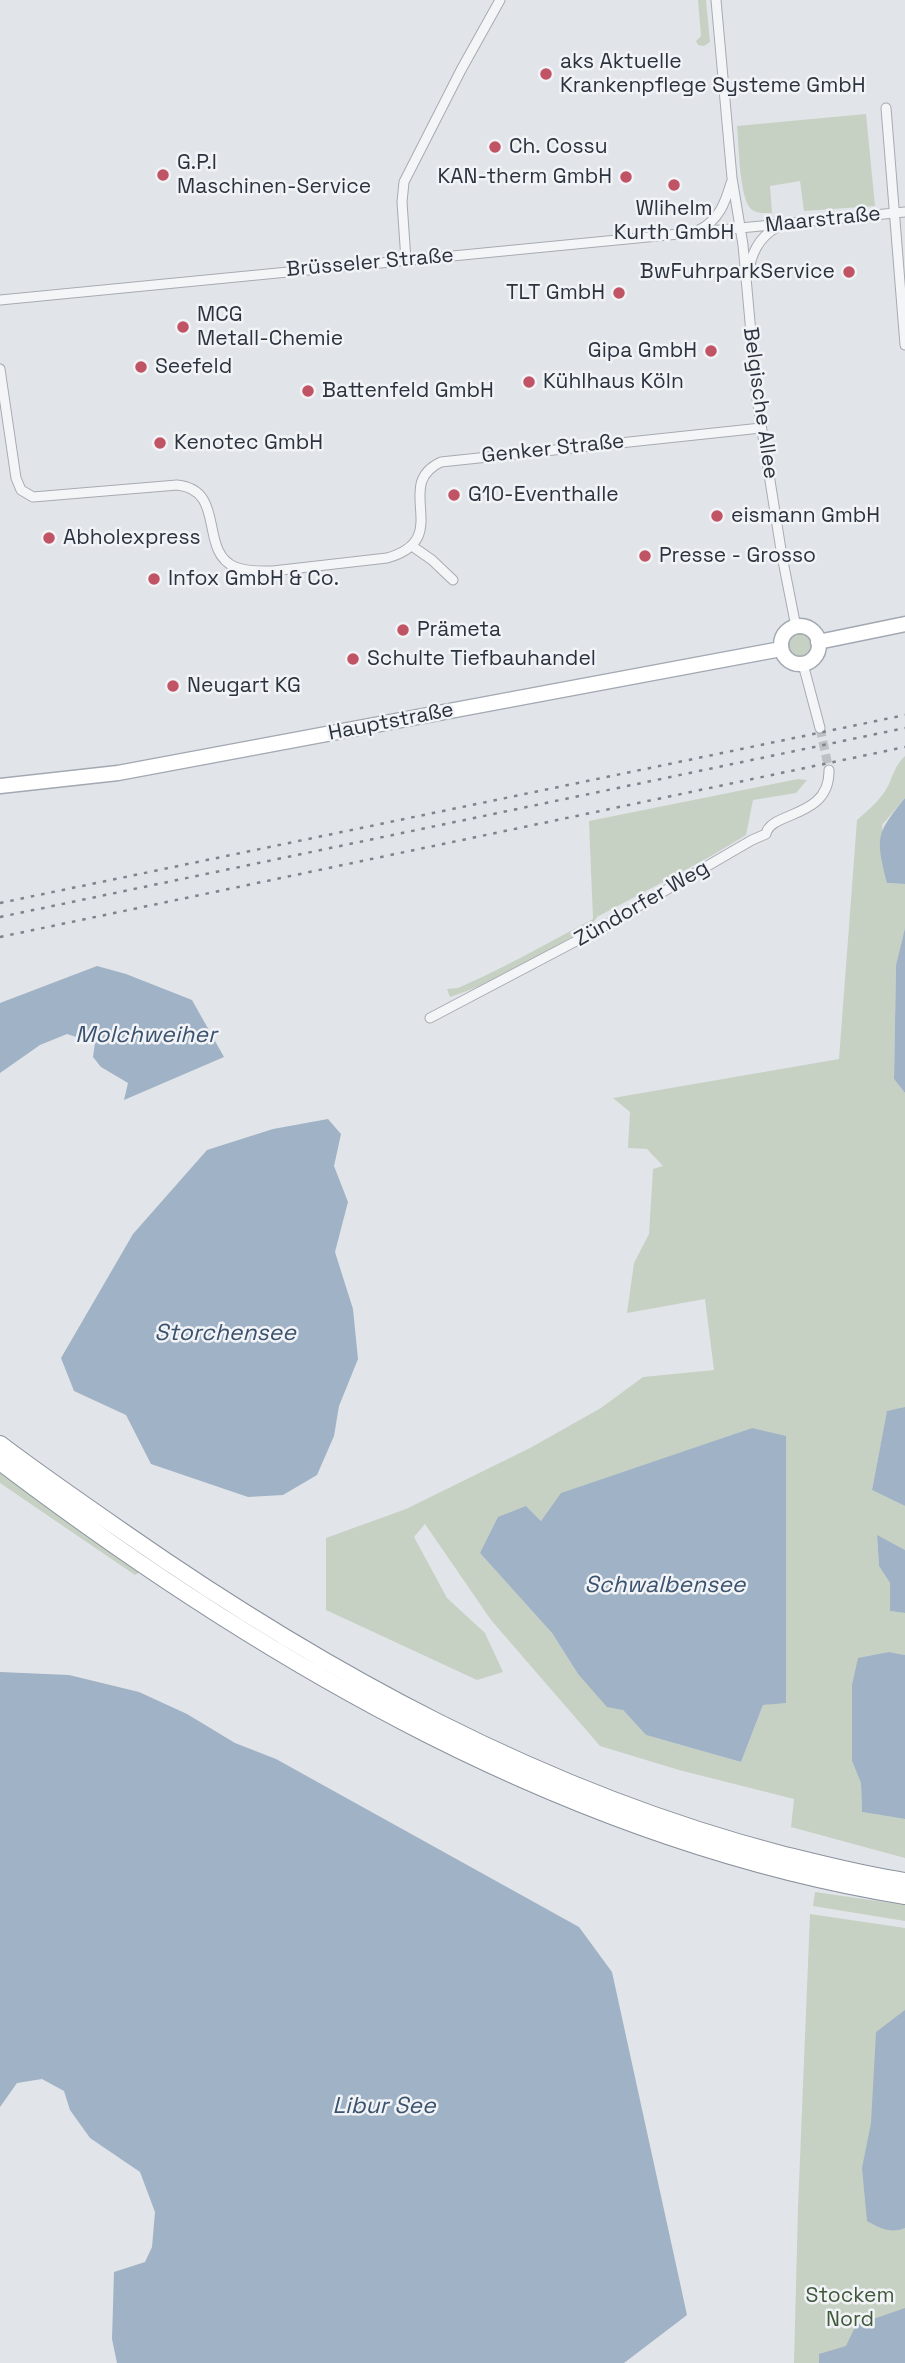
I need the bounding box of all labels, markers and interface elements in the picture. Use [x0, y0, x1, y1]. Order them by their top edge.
place label: aks Aktuelle Krankenpflege Systeme GmbH [560, 49, 866, 99]
marker: aks Aktuelle Krankenpflege Systeme GmbH [538, 66, 554, 82]
place label: Ch. Cossu [509, 134, 608, 160]
marker: Ch. Cossu [487, 139, 503, 155]
place label: G.P.I Maschinen-Service [177, 150, 371, 200]
place label: KAN-therm GmbH [437, 164, 612, 190]
marker: G.P.I Maschinen-Service [155, 167, 171, 183]
marker: KAN-therm GmbH [618, 169, 634, 185]
marker: Wlihelm Kurth GmbH [666, 177, 682, 193]
place label: Wlihelm Kurth GmbH [614, 196, 734, 246]
street label: Maarstraße [764, 201, 882, 239]
street label: Brüsseler Straße [285, 243, 455, 283]
place label: BwFuhrparkService [640, 259, 835, 285]
marker: BwFuhrparkService [841, 264, 857, 280]
place label: TLT GmbH [506, 280, 605, 306]
marker: TLT GmbH [611, 285, 627, 301]
place label: MCG Metall-Chemie [197, 302, 343, 352]
marker: MCG Metall-Chemie [175, 319, 191, 335]
street label: Belgische Allee [737, 326, 783, 480]
place label: Gipa GmbH [588, 338, 697, 364]
marker: Gipa GmbH [703, 343, 719, 359]
place label: Seefeld [155, 354, 232, 380]
marker: Seefeld [133, 359, 149, 375]
place label: Kühlhaus Köln [543, 369, 684, 395]
marker: Kühlhaus Köln [521, 374, 537, 390]
place label: Battenfeld GmbH [322, 378, 494, 404]
marker: Battenfeld GmbH [300, 383, 316, 399]
street label: Genker Straße [480, 429, 626, 469]
place label: Kenotec GmbH [174, 430, 323, 456]
marker: Kenotec GmbH [152, 435, 168, 451]
place label: G10-Eventhalle [468, 482, 619, 508]
marker: G10-Eventhalle [446, 487, 462, 503]
place label: eismann GmbH [731, 503, 880, 529]
marker: eismann GmbH [709, 508, 725, 524]
place label: Abholexpress [63, 525, 201, 551]
marker: Abholexpress [41, 530, 57, 546]
place label: Presse - Grosso [659, 543, 816, 569]
marker: Presse - Grosso [637, 548, 653, 564]
place label: Infox GmbH & Co. [168, 566, 339, 592]
marker: Infox GmbH & Co. [146, 571, 162, 587]
place label: Prämeta [417, 617, 501, 643]
marker: Prämeta [395, 622, 411, 638]
place label: Schulte Tiefbauhandel [367, 646, 596, 672]
marker: Schulte Tiefbauhandel [345, 651, 361, 667]
place label: Neugart KG [187, 673, 301, 699]
marker: Neugart KG [165, 678, 181, 694]
street label: Hauptstraße [326, 698, 456, 746]
street label: Zündorfer Weg [570, 855, 714, 953]
water label: Molchweiher [75, 1022, 217, 1050]
water label: Storchensee [154, 1320, 296, 1348]
water label: Schwalbensee [585, 1572, 745, 1600]
water label: Libur See [333, 2093, 435, 2121]
park label: Stockem Nord [806, 2283, 894, 2333]

